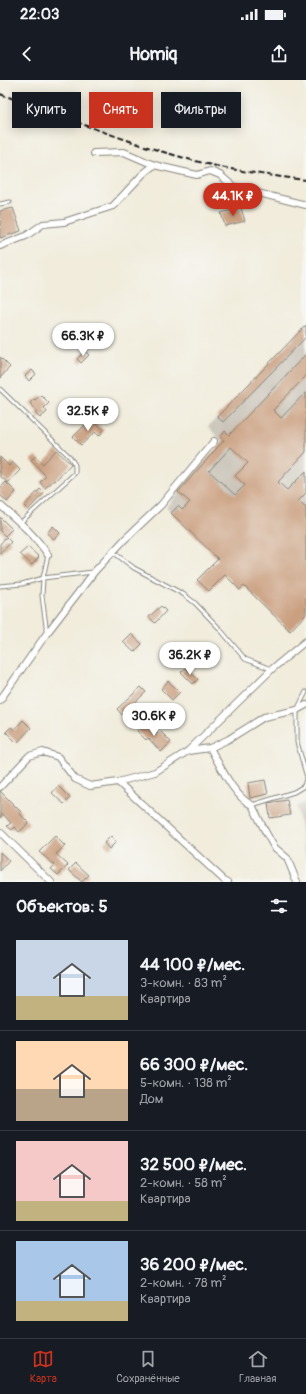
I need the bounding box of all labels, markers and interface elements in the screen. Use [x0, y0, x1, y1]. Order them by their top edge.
text: 22:03 [20, 5, 59, 24]
icon: back [16, 43, 38, 65]
text: Homiq [129, 43, 177, 66]
icon: share [268, 43, 290, 65]
chip: Купить [12, 92, 81, 128]
chip: Снять [89, 92, 153, 128]
chip: Фильтры [161, 92, 241, 128]
pin: 44.1K ₽ [196, 183, 270, 217]
text: 44.1K ₽ [212, 188, 254, 204]
pin: 66.3K ₽ [46, 323, 120, 357]
text: 66.3K ₽ [61, 328, 105, 344]
pin: 32.5K ₽ [51, 398, 125, 432]
text: 32.5K ₽ [67, 403, 109, 419]
pin: 36.2K ₽ [153, 642, 227, 676]
text: 36.2K ₽ [168, 647, 212, 663]
pin: 30.6K ₽ [117, 703, 191, 737]
text: 30.6K ₽ [131, 708, 177, 724]
icon: filters [268, 895, 290, 917]
text: Объектов: 5 [16, 896, 108, 917]
text: 44 100 ₽/мес. [140, 954, 245, 975]
icon: home [48, 956, 96, 1004]
text: 3-комн. · 83 m² [140, 975, 227, 991]
text: Квартира [140, 991, 191, 1007]
text: 66 300 ₽/мес. [140, 1054, 248, 1075]
icon: home [48, 1057, 96, 1105]
text: 5-комн. · 138 m² [140, 1075, 232, 1091]
text: Дом [140, 1091, 163, 1107]
text: 32 500 ₽/мес. [140, 1154, 247, 1175]
icon: home [48, 1157, 96, 1205]
text: 2-комн. · 58 m² [140, 1175, 227, 1191]
text: Квартира [140, 1191, 191, 1207]
text: 36 200 ₽/мес. [140, 1254, 248, 1275]
icon: home [48, 1257, 96, 1305]
text: 2-комн. · 78 m² [140, 1275, 226, 1291]
text: Квартира [140, 1291, 191, 1307]
tab: Карта [30, 1348, 57, 1385]
tab: Сохранённые [116, 1348, 180, 1385]
tab: Главная [239, 1348, 276, 1385]

